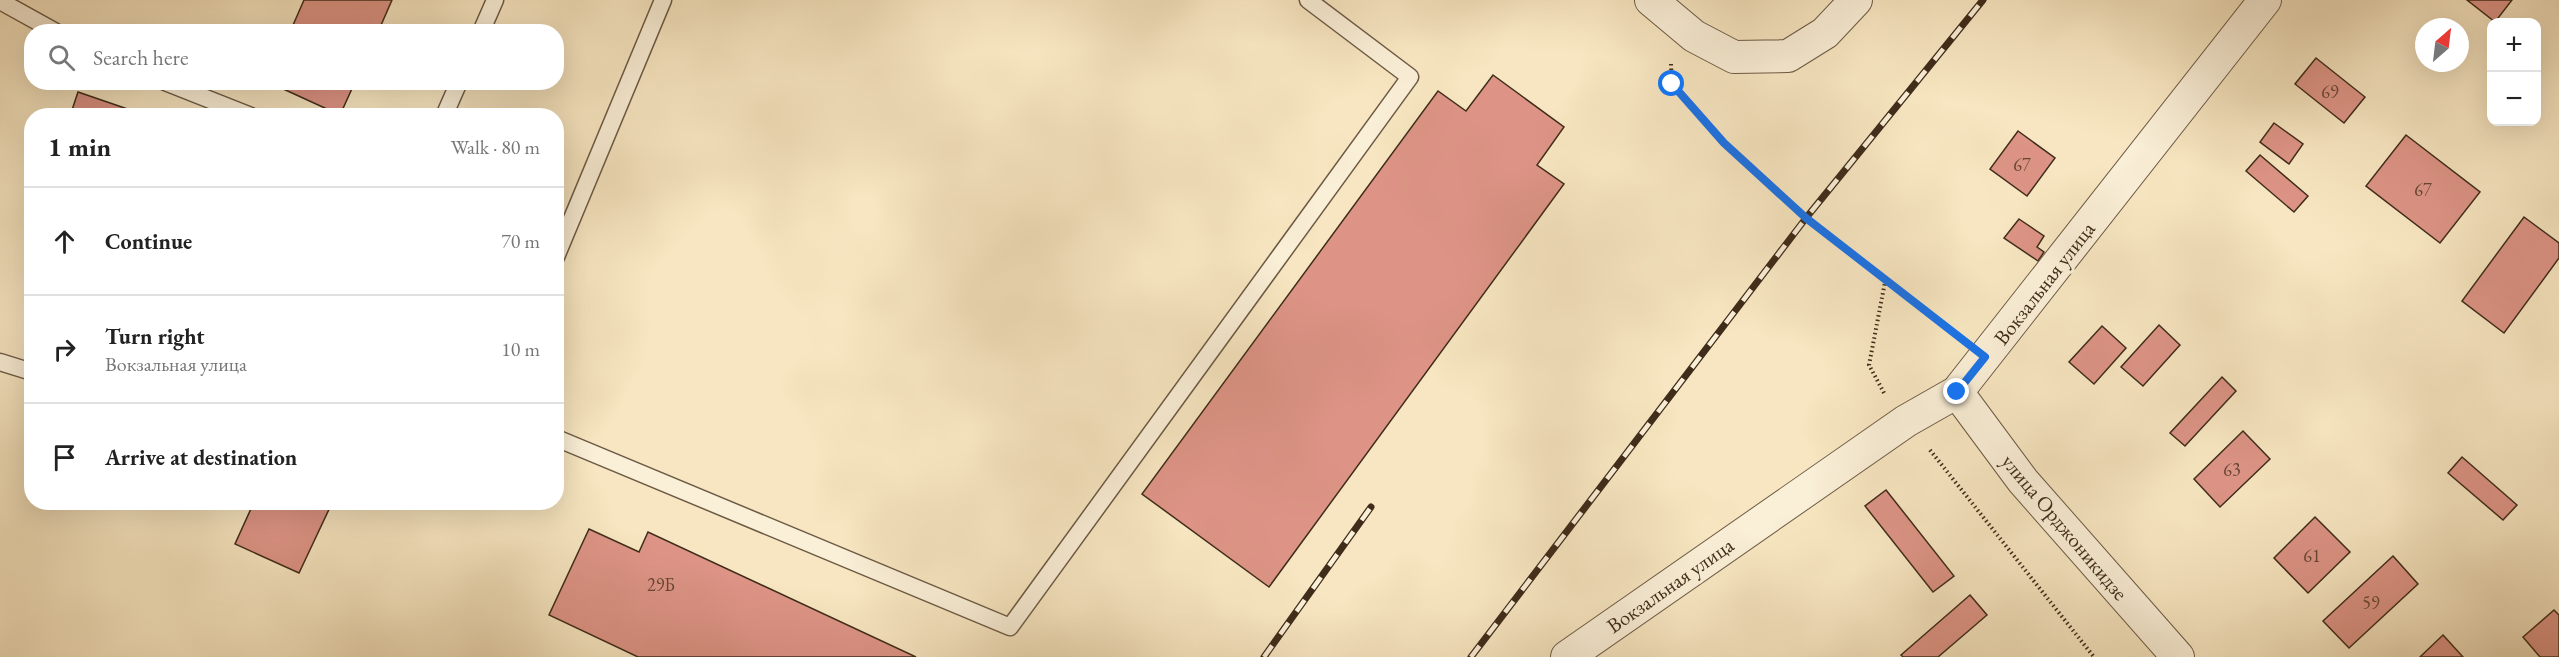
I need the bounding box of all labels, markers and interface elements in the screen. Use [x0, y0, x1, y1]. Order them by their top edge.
north arrow [2415, 18, 2469, 72]
map controls [2487, 18, 2541, 126]
button: + [2487, 18, 2541, 72]
search box [24, 24, 564, 90]
icon: search [45, 41, 78, 74]
text: Search here [93, 43, 188, 72]
route start [1658, 70, 1684, 96]
button: − [2487, 72, 2541, 126]
house number: 69 [2321, 80, 2339, 103]
text: 1 min [48, 130, 111, 164]
text: Walk · 80 m [451, 134, 540, 160]
house number: 67 [2013, 153, 2031, 176]
house number: 67 [2414, 178, 2432, 201]
street label: Вокзальная улица [1987, 215, 2101, 350]
icon: ahead [48, 225, 81, 258]
text: Continue [105, 227, 192, 256]
text: 70 m [501, 228, 540, 254]
text: Turn right [105, 322, 204, 351]
icon: right [48, 333, 81, 366]
text: 10 m [501, 336, 540, 362]
text: Вокзальная улица [105, 351, 247, 377]
route end [1943, 378, 1969, 404]
icon: arrive [48, 441, 81, 474]
text: Arrive at destination [105, 443, 297, 472]
street label: улица Орджоникидзе [1996, 448, 2134, 606]
house number: 63 [2223, 458, 2241, 481]
street label: Вокзальная улица [1601, 531, 1739, 639]
house number: 61 [2303, 544, 2321, 567]
house number: 29Б [647, 573, 675, 596]
house number: 59 [2362, 591, 2380, 614]

